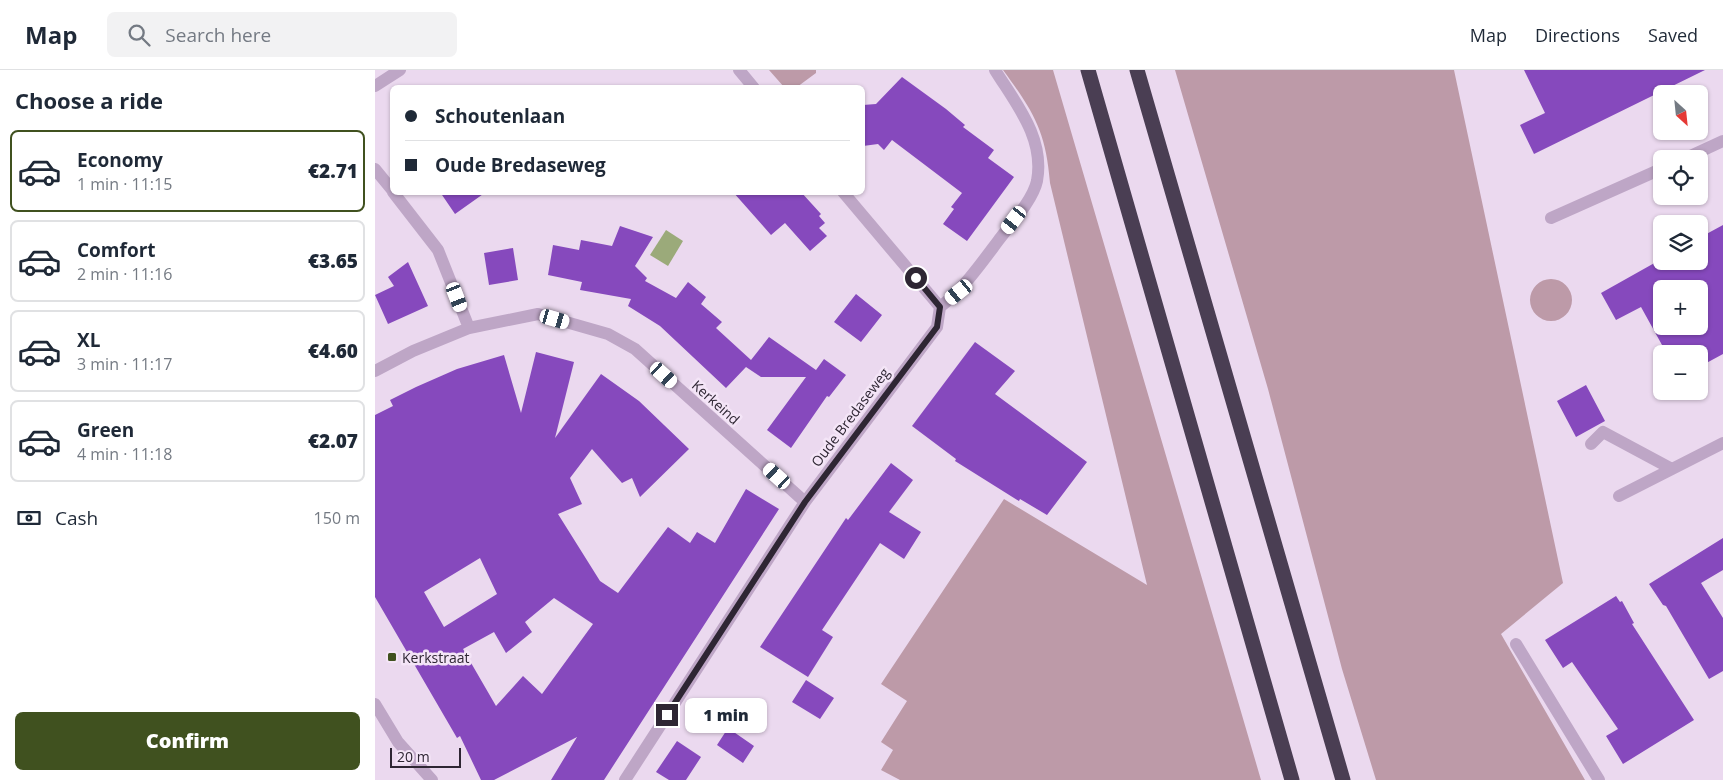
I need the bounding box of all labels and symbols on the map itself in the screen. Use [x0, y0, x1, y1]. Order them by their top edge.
north arrow [1653, 85, 1707, 140]
car [998, 204, 1029, 236]
route start [905, 267, 927, 289]
car [942, 277, 975, 307]
car [444, 280, 469, 314]
car [538, 308, 571, 330]
car [647, 359, 680, 391]
street label: Oude Bredaseweg [806, 363, 894, 470]
street label: Kerkeind [688, 376, 744, 428]
car [760, 460, 793, 492]
place label: Kerkstraat [402, 648, 469, 667]
marker: Kerkstraat [386, 651, 398, 663]
callout: 1 min [685, 698, 767, 732]
route end [656, 704, 678, 726]
scale bar [390, 745, 461, 768]

